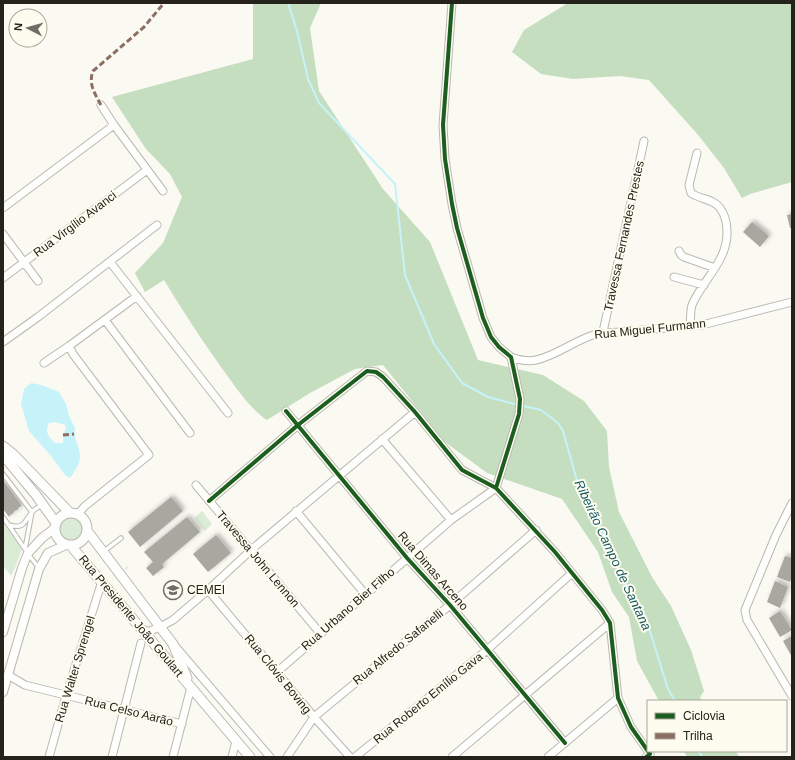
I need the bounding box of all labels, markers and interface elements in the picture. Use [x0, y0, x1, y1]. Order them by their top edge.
north arrow [8, 8, 48, 48]
text: N [12, 22, 24, 32]
street label: Travessa Fernandes Prestes [601, 159, 647, 313]
street label: Rua Virgílio Avanci [31, 188, 119, 260]
street label: Rua Miguel Furmann [594, 316, 706, 342]
water label: Ribeirão Campo de Santana [572, 477, 654, 633]
street label: Travessa John Lennon [214, 508, 302, 610]
street label: Rua Dimas Arceno [395, 529, 471, 614]
street label: Rua Presidente João Goulart [76, 552, 187, 680]
street label: Rua Urbano Bier Filho [299, 565, 398, 653]
school or university icon: CEMEI [162, 579, 184, 601]
place label: CEMEI [187, 583, 225, 597]
street label: Rua Alfredo Safanelli [350, 606, 446, 688]
street label: Rua Walter Sprengel [52, 614, 98, 724]
street label: Rua Clóvis Boving [242, 631, 314, 717]
street label: Rua Roberto Emílio Gava [370, 649, 486, 746]
street label: Rua Celso Aarão [83, 693, 175, 729]
legend [647, 700, 787, 752]
text: Ciclovia [683, 709, 725, 723]
text: Trilha [683, 729, 713, 743]

